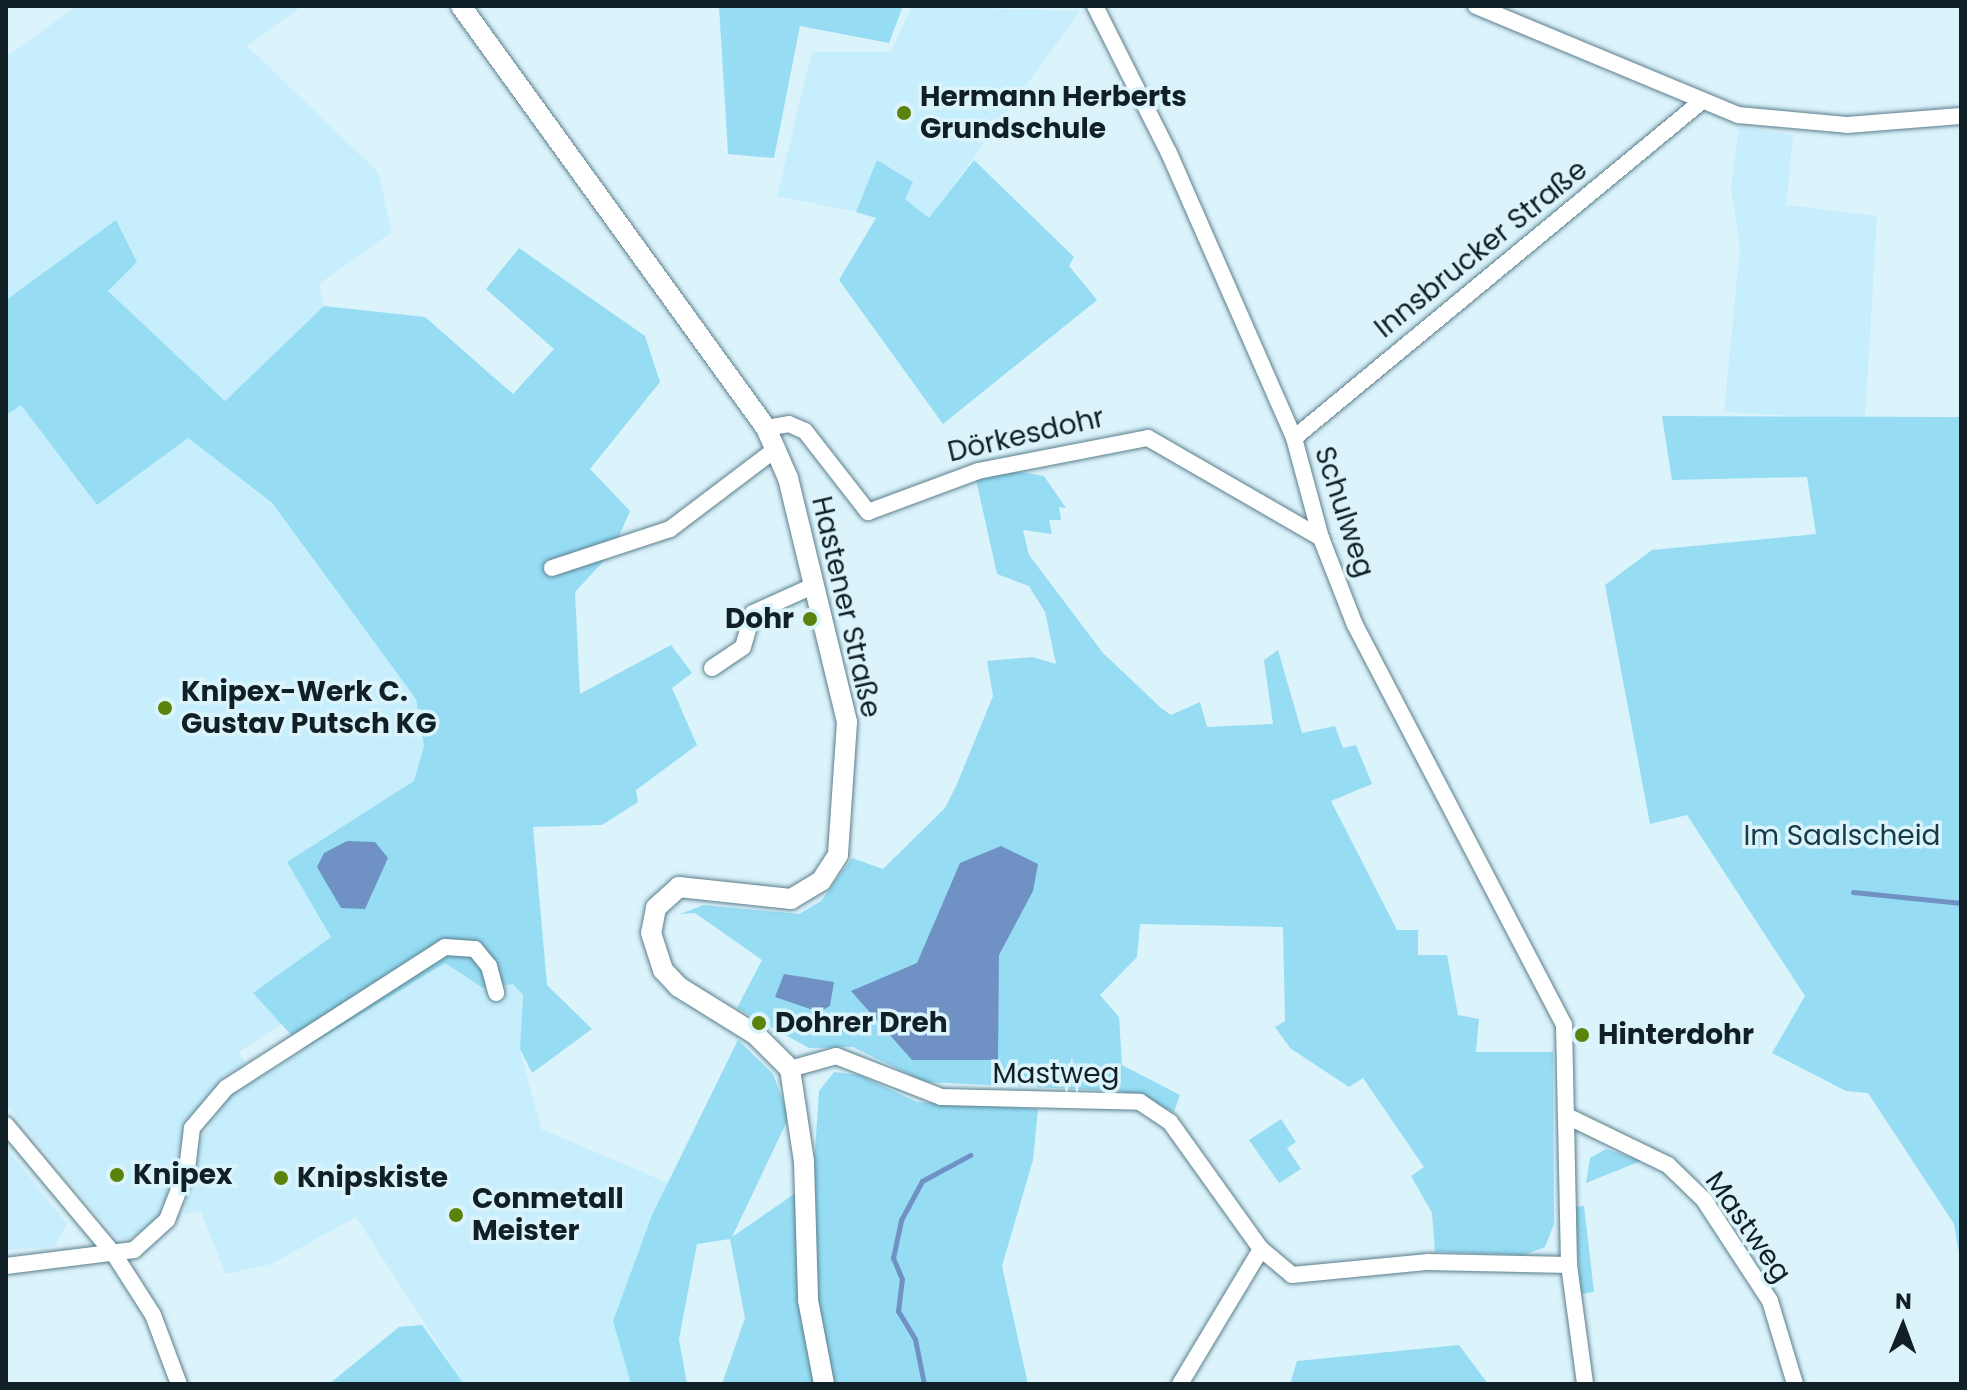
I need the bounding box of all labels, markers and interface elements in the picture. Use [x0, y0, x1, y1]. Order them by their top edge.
place label: Hermann Herberts Grundschule [920, 80, 1187, 146]
marker: Hermann Herberts Grundschule [895, 104, 913, 122]
street label: Innsbrucker Straße [1368, 153, 1594, 345]
street label: Dörkesdohr [944, 401, 1108, 469]
street label: Schulweg [1307, 442, 1381, 582]
street label: Hastener Straße [804, 493, 888, 721]
place label: Dohr [725, 602, 794, 636]
marker: Dohr [801, 610, 819, 628]
place label: Knipex-Werk C. Gustav Putsch KG [181, 675, 437, 741]
marker: Knipex-Werk C. Gustav Putsch KG [156, 699, 174, 717]
park label: Im Saalscheid [1743, 819, 1941, 853]
place label: Dohrer Dreh [775, 1006, 948, 1040]
marker: Dohrer Dreh [750, 1014, 768, 1032]
place label: Hinterdohr [1598, 1018, 1754, 1052]
marker: Hinterdohr [1573, 1026, 1591, 1044]
street label: Mastweg [992, 1057, 1120, 1091]
place label: Knipex [133, 1158, 232, 1192]
place label: Knipskiste [297, 1161, 448, 1195]
street label: Mastweg [1698, 1165, 1798, 1289]
marker: Knipex [108, 1166, 126, 1184]
marker: Knipskiste [272, 1169, 290, 1187]
place label: Conmetall Meister [472, 1182, 624, 1248]
marker: Conmetall Meister [447, 1206, 465, 1224]
north arrow [1863, 1286, 1943, 1366]
text: N [1895, 1286, 1912, 1317]

